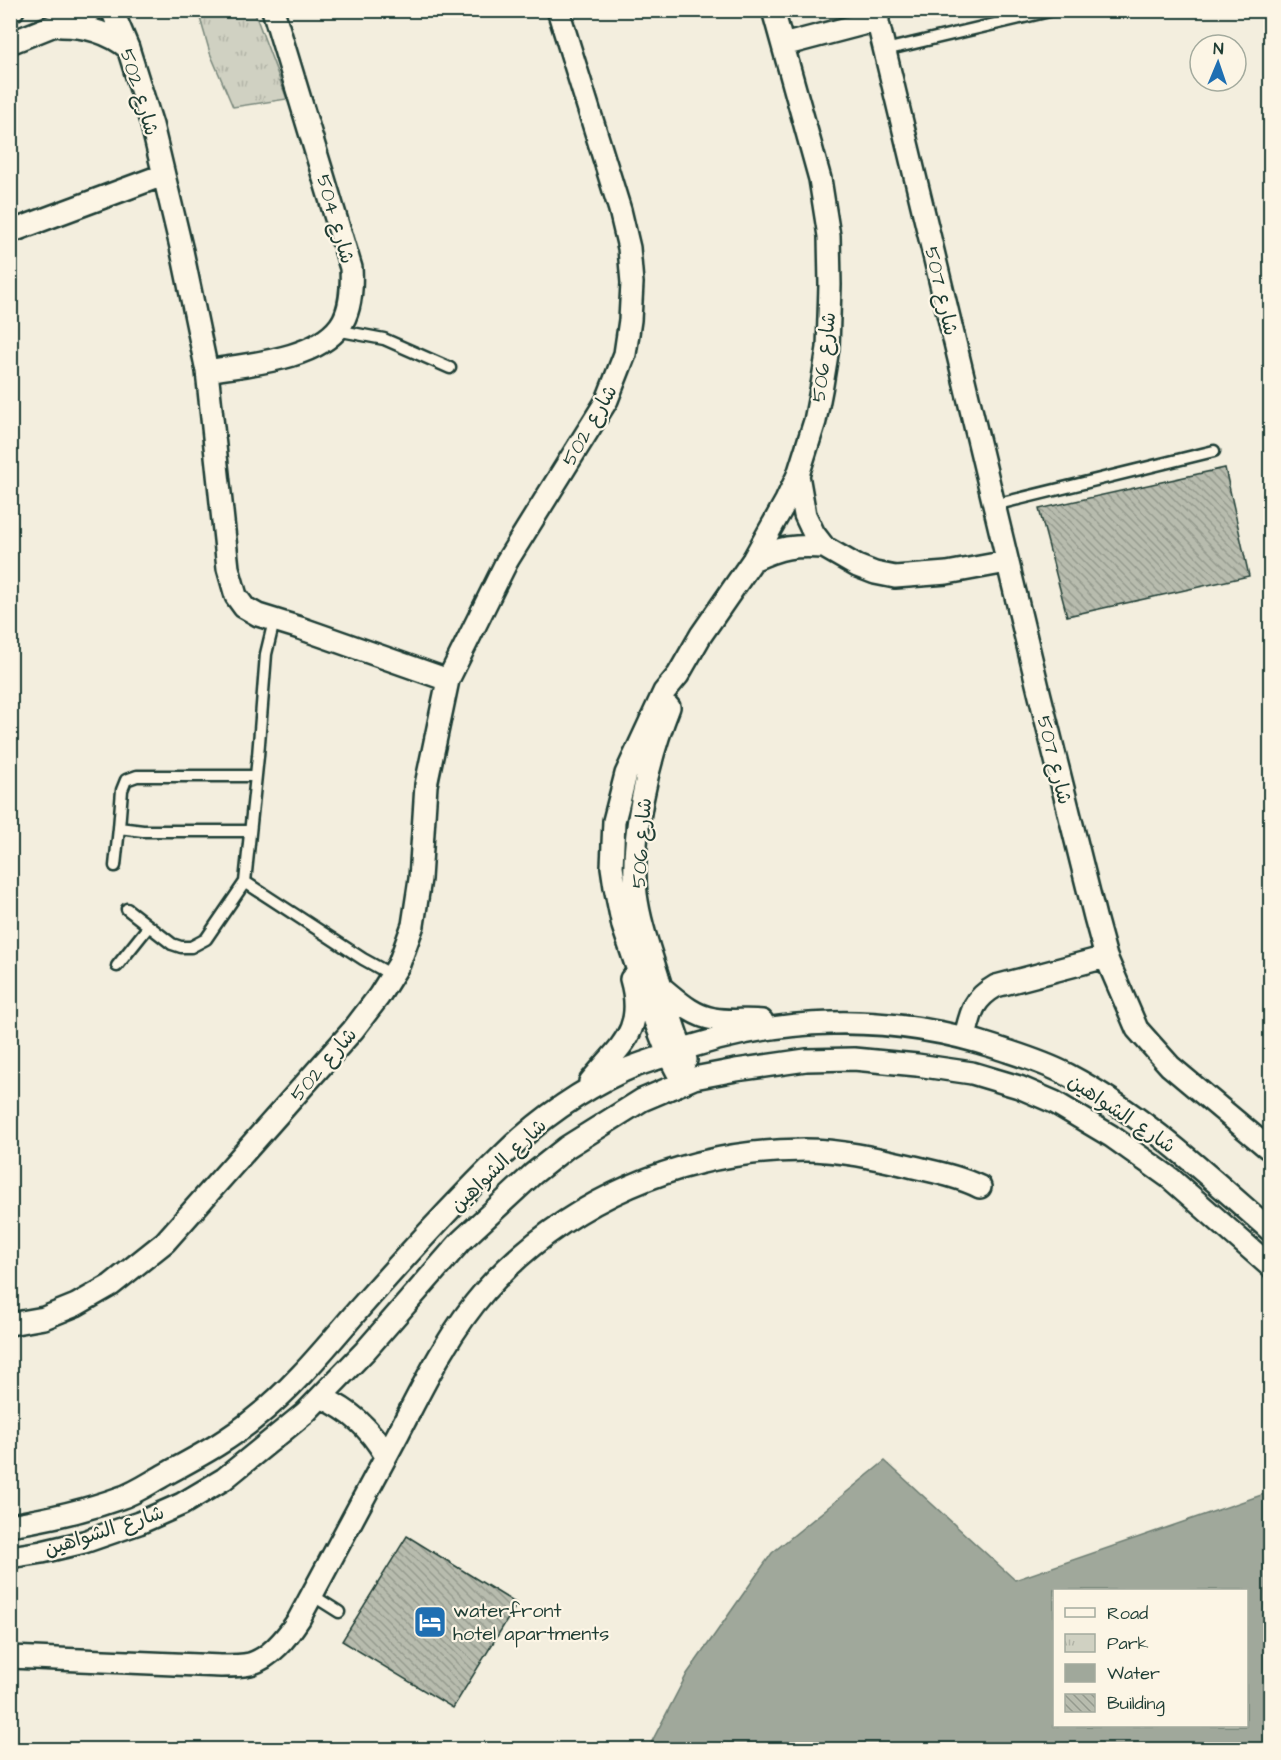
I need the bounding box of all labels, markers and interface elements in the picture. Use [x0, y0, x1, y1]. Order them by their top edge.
north arrow [1188, 33, 1248, 93]
text: N [1213, 38, 1224, 60]
street label: شارع 502 [113, 45, 166, 139]
street label: شارع 504 [309, 171, 361, 267]
street label: شارع 507 [917, 244, 965, 338]
street label: شارع 506 [805, 310, 843, 404]
street label: شارع 502 [555, 380, 624, 471]
street label: شارع 507 [1030, 713, 1079, 807]
street label: شارع 506 [625, 797, 659, 889]
street label: شارع 502 [284, 1022, 364, 1108]
street label: شارع الشواهين [1062, 1067, 1181, 1160]
street label: شارع الشواهين [444, 1112, 553, 1219]
street label: شارع الشواهين [41, 1498, 168, 1564]
legend [1053, 1589, 1248, 1727]
place label: waterfront hotel apartments [453, 1597, 609, 1648]
text: Road [1107, 1601, 1148, 1626]
hotel icon: waterfront hotel apartments [412, 1604, 448, 1640]
text: Park [1107, 1631, 1149, 1656]
text: Water [1107, 1661, 1160, 1686]
text: Building [1107, 1691, 1165, 1717]

